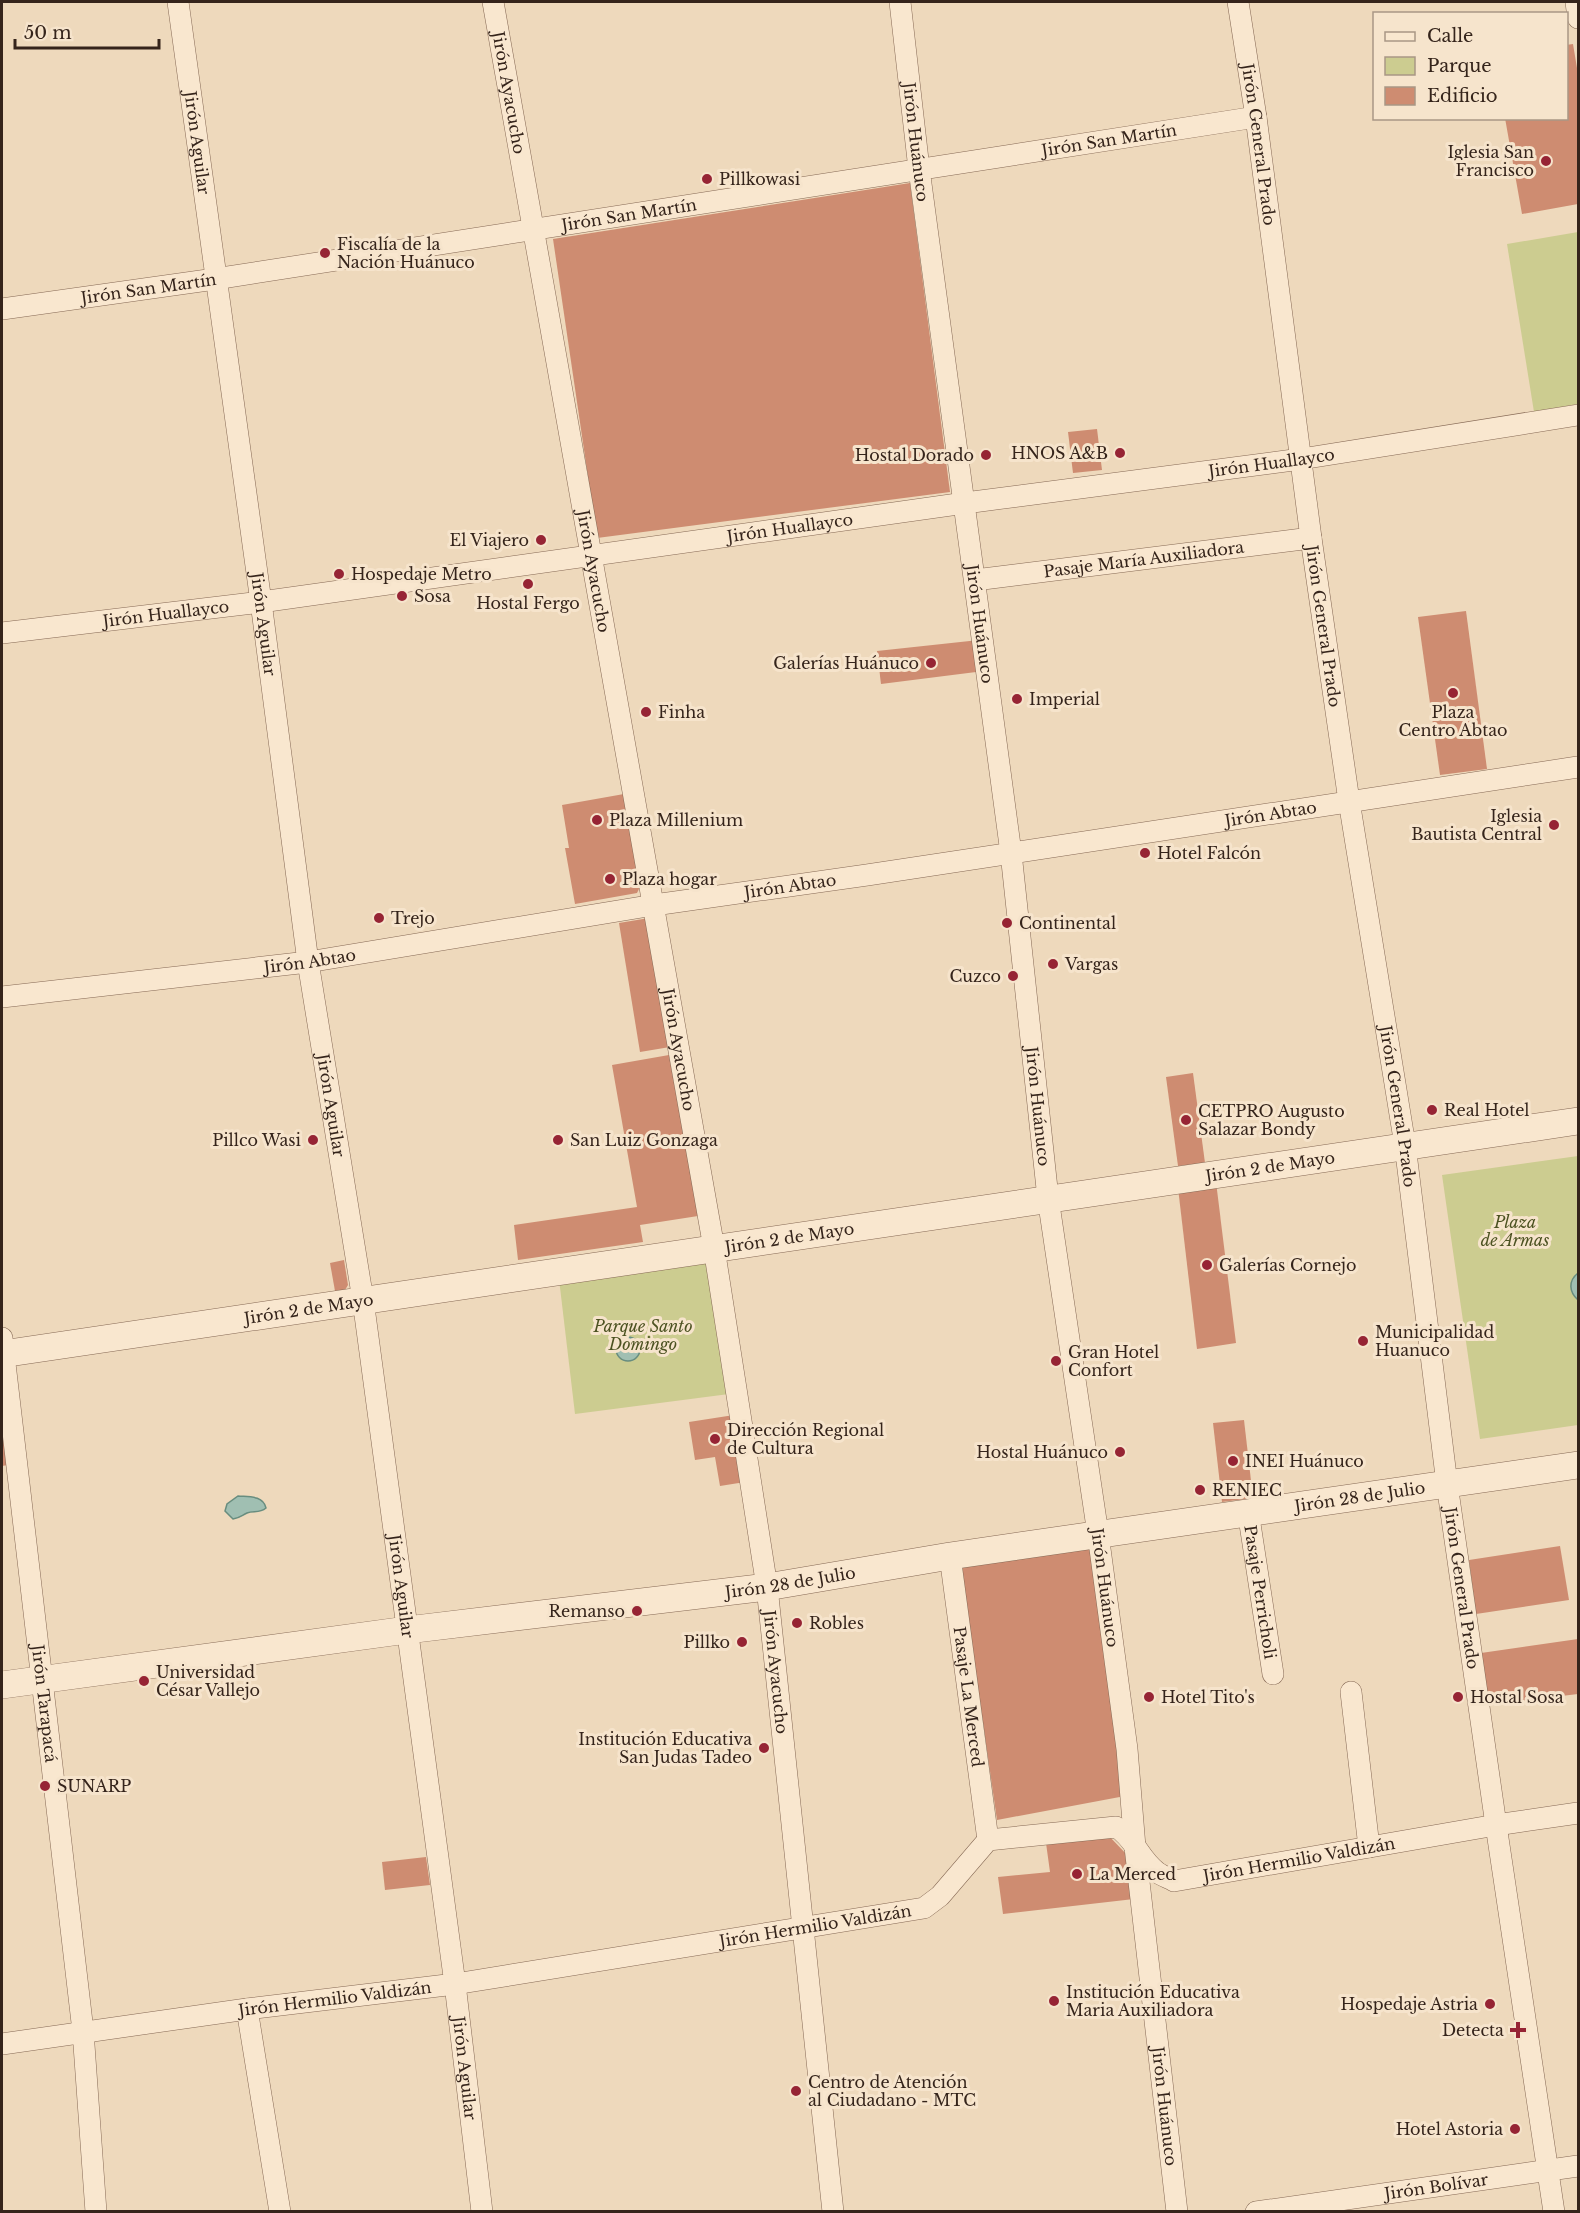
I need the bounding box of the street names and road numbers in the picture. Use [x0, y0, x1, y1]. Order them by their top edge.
street label: Jirón Ayacucho [488, 28, 530, 155]
street label: Jirón General Prado [1237, 60, 1280, 227]
street label: Jirón Huánuco [899, 79, 933, 203]
street label: Jirón Aguilar [180, 88, 215, 196]
street label: Jirón San Martín [1038, 119, 1178, 161]
street label: Jirón San Martín [558, 194, 698, 235]
street label: Jirón San Martín [78, 269, 218, 308]
street label: Jirón Huallayco [1205, 444, 1336, 481]
street label: Jirón Ayacucho [573, 506, 615, 634]
street label: Jirón Huallayco [724, 509, 854, 547]
street label: Pasaje María Auxiliadora [1042, 536, 1245, 581]
street label: Jirón General Prado [1302, 542, 1345, 708]
street label: Jirón Huánuco [962, 561, 998, 685]
street label: Jirón Aguilar [247, 569, 281, 678]
street label: Jirón Huallayco [100, 596, 230, 631]
street label: Jirón Abtao [1221, 797, 1318, 831]
street label: Jirón Abtao [741, 869, 837, 902]
street label: Jirón Abtao [261, 944, 357, 977]
street label: Jirón Ayacucho [658, 985, 700, 1113]
street label: Jirón General Prado [1375, 1022, 1420, 1188]
street label: Jirón Huánuco [1022, 1044, 1055, 1167]
street label: Jirón Aguilar [313, 1050, 350, 1159]
street label: Jirón 2 de Mayo [1202, 1147, 1336, 1186]
street label: Jirón 2 de Mayo [721, 1218, 855, 1257]
street label: Jirón 2 de Mayo [241, 1289, 375, 1328]
street label: Jirón 28 de Julio [1291, 1477, 1426, 1516]
street label: Jirón General Prado [1440, 1504, 1483, 1670]
street label: Pasaje Perricholi [1240, 1523, 1281, 1661]
street label: Jirón Huánuco [1087, 1525, 1123, 1648]
street label: Jirón Aguilar [384, 1531, 418, 1640]
street label: Jirón 28 de Julio [722, 1562, 857, 1602]
street label: Jirón Ayacucho [759, 1607, 792, 1735]
street label: Pasaje La Merced [950, 1625, 988, 1768]
street label: Jirón Tarapacá [28, 1642, 62, 1764]
street label: Jirón Hermilio Valdizán [1200, 1833, 1396, 1886]
street label: Jirón Hermilio Valdizán [716, 1900, 913, 1951]
street label: Jirón Hermilio Valdizán [235, 1977, 433, 2020]
street label: Jirón Aguilar [449, 2013, 481, 2121]
street label: Jirón Huánuco [1148, 2043, 1182, 2167]
street label: Jirón Bolívar [1381, 2169, 1490, 2204]

